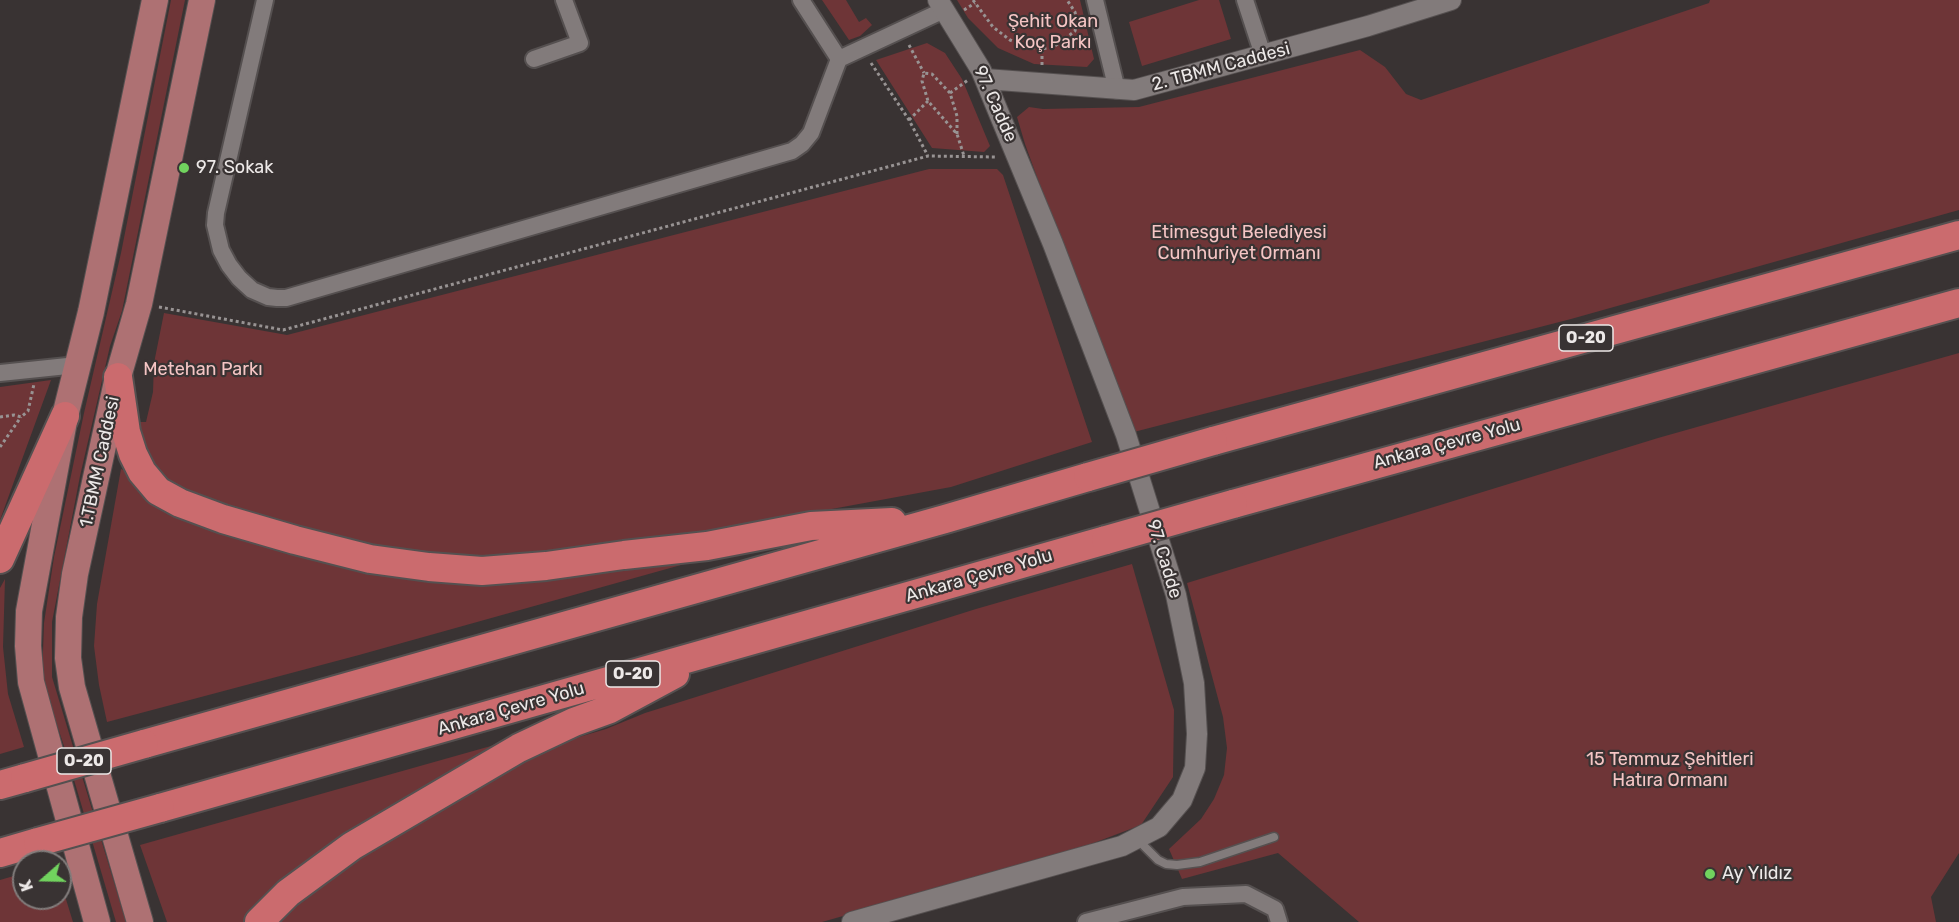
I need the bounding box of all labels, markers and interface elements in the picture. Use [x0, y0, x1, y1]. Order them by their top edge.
park label: Şehit Okan Koç Parkı [1008, 11, 1098, 54]
street label: 2. TBMM Caddesi [1150, 38, 1292, 96]
street label: 97. Cadde [969, 63, 1021, 145]
place label: 97. Sokak [196, 157, 274, 179]
marker: 97. Sokak [177, 161, 191, 175]
park label: Etimesgut Belediyesi Cumhuriyet Ormanı [1151, 222, 1327, 264]
road number: O-20 [1559, 325, 1613, 351]
park label: Metehan Parkı [143, 359, 263, 381]
street label: 1.TBMM Caddesi [76, 394, 124, 530]
street label: Ankara Çevre Yolu [1371, 414, 1523, 474]
street label: 97. Cadde [1142, 517, 1186, 601]
street label: Ankara Çevre Yolu [903, 545, 1055, 607]
road number: O-20 [606, 661, 660, 687]
street label: Ankara Çevre Yolu [435, 678, 587, 740]
road number: O-20 [57, 748, 111, 774]
park label: 15 Temmuz Şehitleri Hatıra Ormanı [1586, 749, 1754, 792]
north arrow [12, 850, 72, 910]
place label: Ay Yıldız [1722, 863, 1792, 885]
marker: Ay Yıldız [1703, 867, 1717, 881]
text: K [16, 877, 37, 894]

